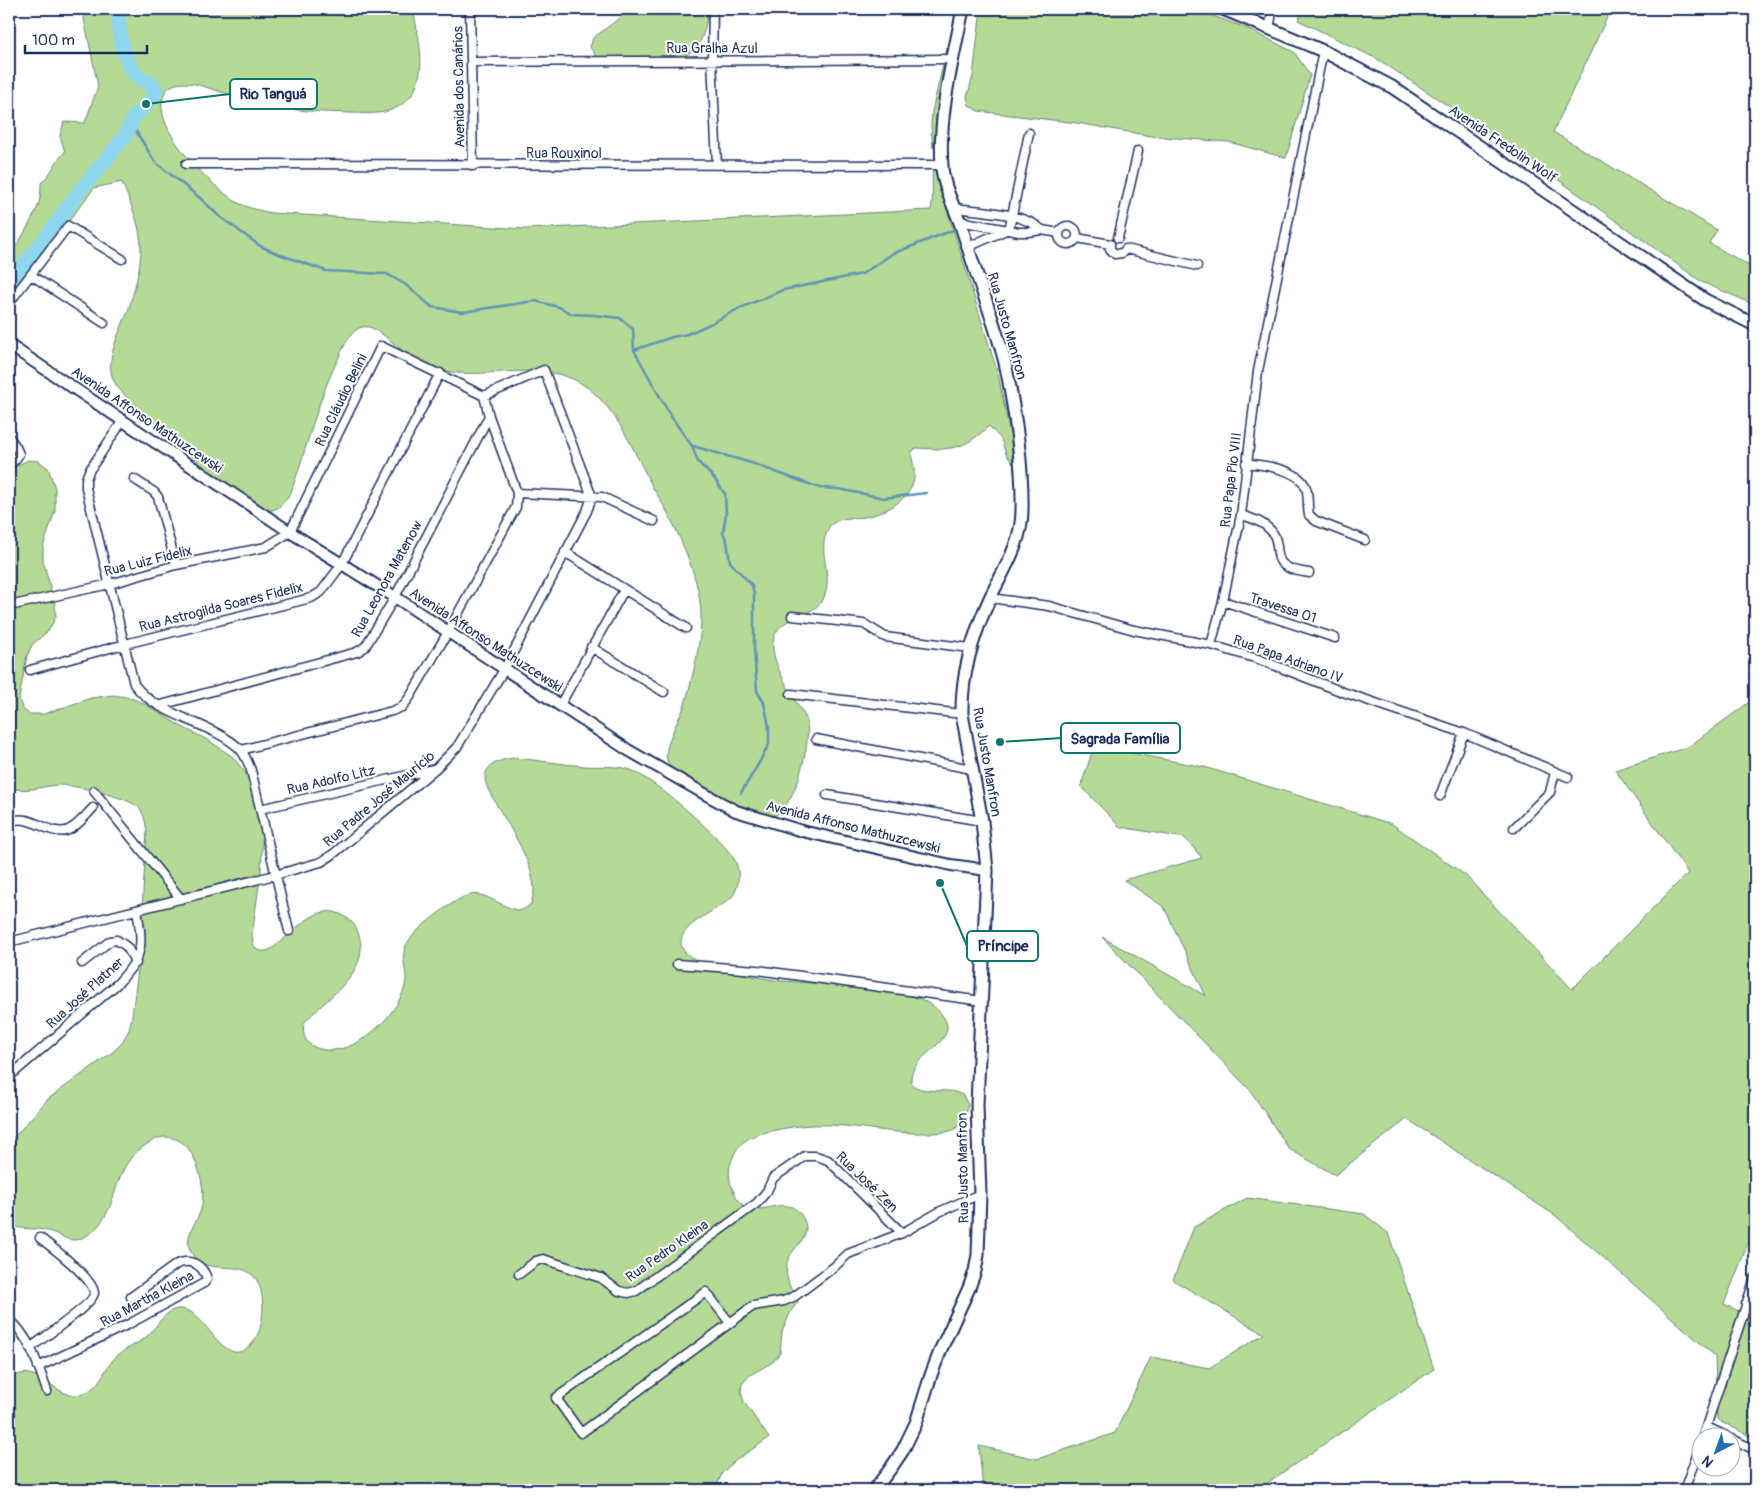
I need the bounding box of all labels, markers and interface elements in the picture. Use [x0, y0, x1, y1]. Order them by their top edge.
scale bar [25, 22, 148, 54]
street label: Avenida dos Canários [449, 25, 469, 148]
text: 100 m [32, 31, 75, 50]
street label: Rua Gralha Azul [666, 40, 758, 57]
callout: Rio Tanguá [230, 79, 317, 109]
text: Rio Tanguá [239, 85, 307, 104]
street label: Avenida Fredolin Wolf [1445, 101, 1561, 187]
street label: Rua Rouxinol [526, 145, 602, 162]
street label: Rua Justo Manfron [984, 270, 1030, 382]
street label: Rua Cláudio Belini [311, 350, 371, 449]
street label: Avenida Affonso Mathuzcewski [68, 363, 226, 477]
street label: Rua Papa Pio VIII [1217, 432, 1245, 528]
street label: Rua Leonora Matenow [348, 517, 426, 640]
street label: Rua Luiz Fidelix [102, 542, 194, 580]
street label: Rua Astrogilda Soares Fidelix [137, 578, 305, 636]
street label: Avenida Affonso Mathuzcewski [406, 584, 566, 696]
street label: Travessa 01 [1247, 589, 1319, 627]
street label: Rua Papa Adriano IV [1231, 631, 1345, 687]
street label: Rua Justo Manfron [969, 706, 1005, 818]
callout: Sagrada Família [1061, 723, 1180, 753]
text: Sagrada Família [1070, 730, 1170, 749]
street label: Rua Padre José Maurício [320, 747, 439, 851]
street label: Rua Adolfo Litz [285, 762, 377, 798]
street label: Avenida Affonso Mathuzcewski [764, 797, 942, 857]
callout: Príncipe [967, 931, 1038, 961]
text: Príncipe [978, 937, 1029, 956]
street label: Rua José Platner [43, 954, 127, 1032]
street label: Rua Justo Manfron [954, 1112, 972, 1223]
street label: Rua José Zen [832, 1148, 902, 1216]
street label: Rua Pedro Kleina [622, 1216, 712, 1286]
street label: Rua Martha Kleina [97, 1267, 197, 1331]
north arrow [1692, 1426, 1742, 1476]
text: N [1699, 1452, 1717, 1471]

